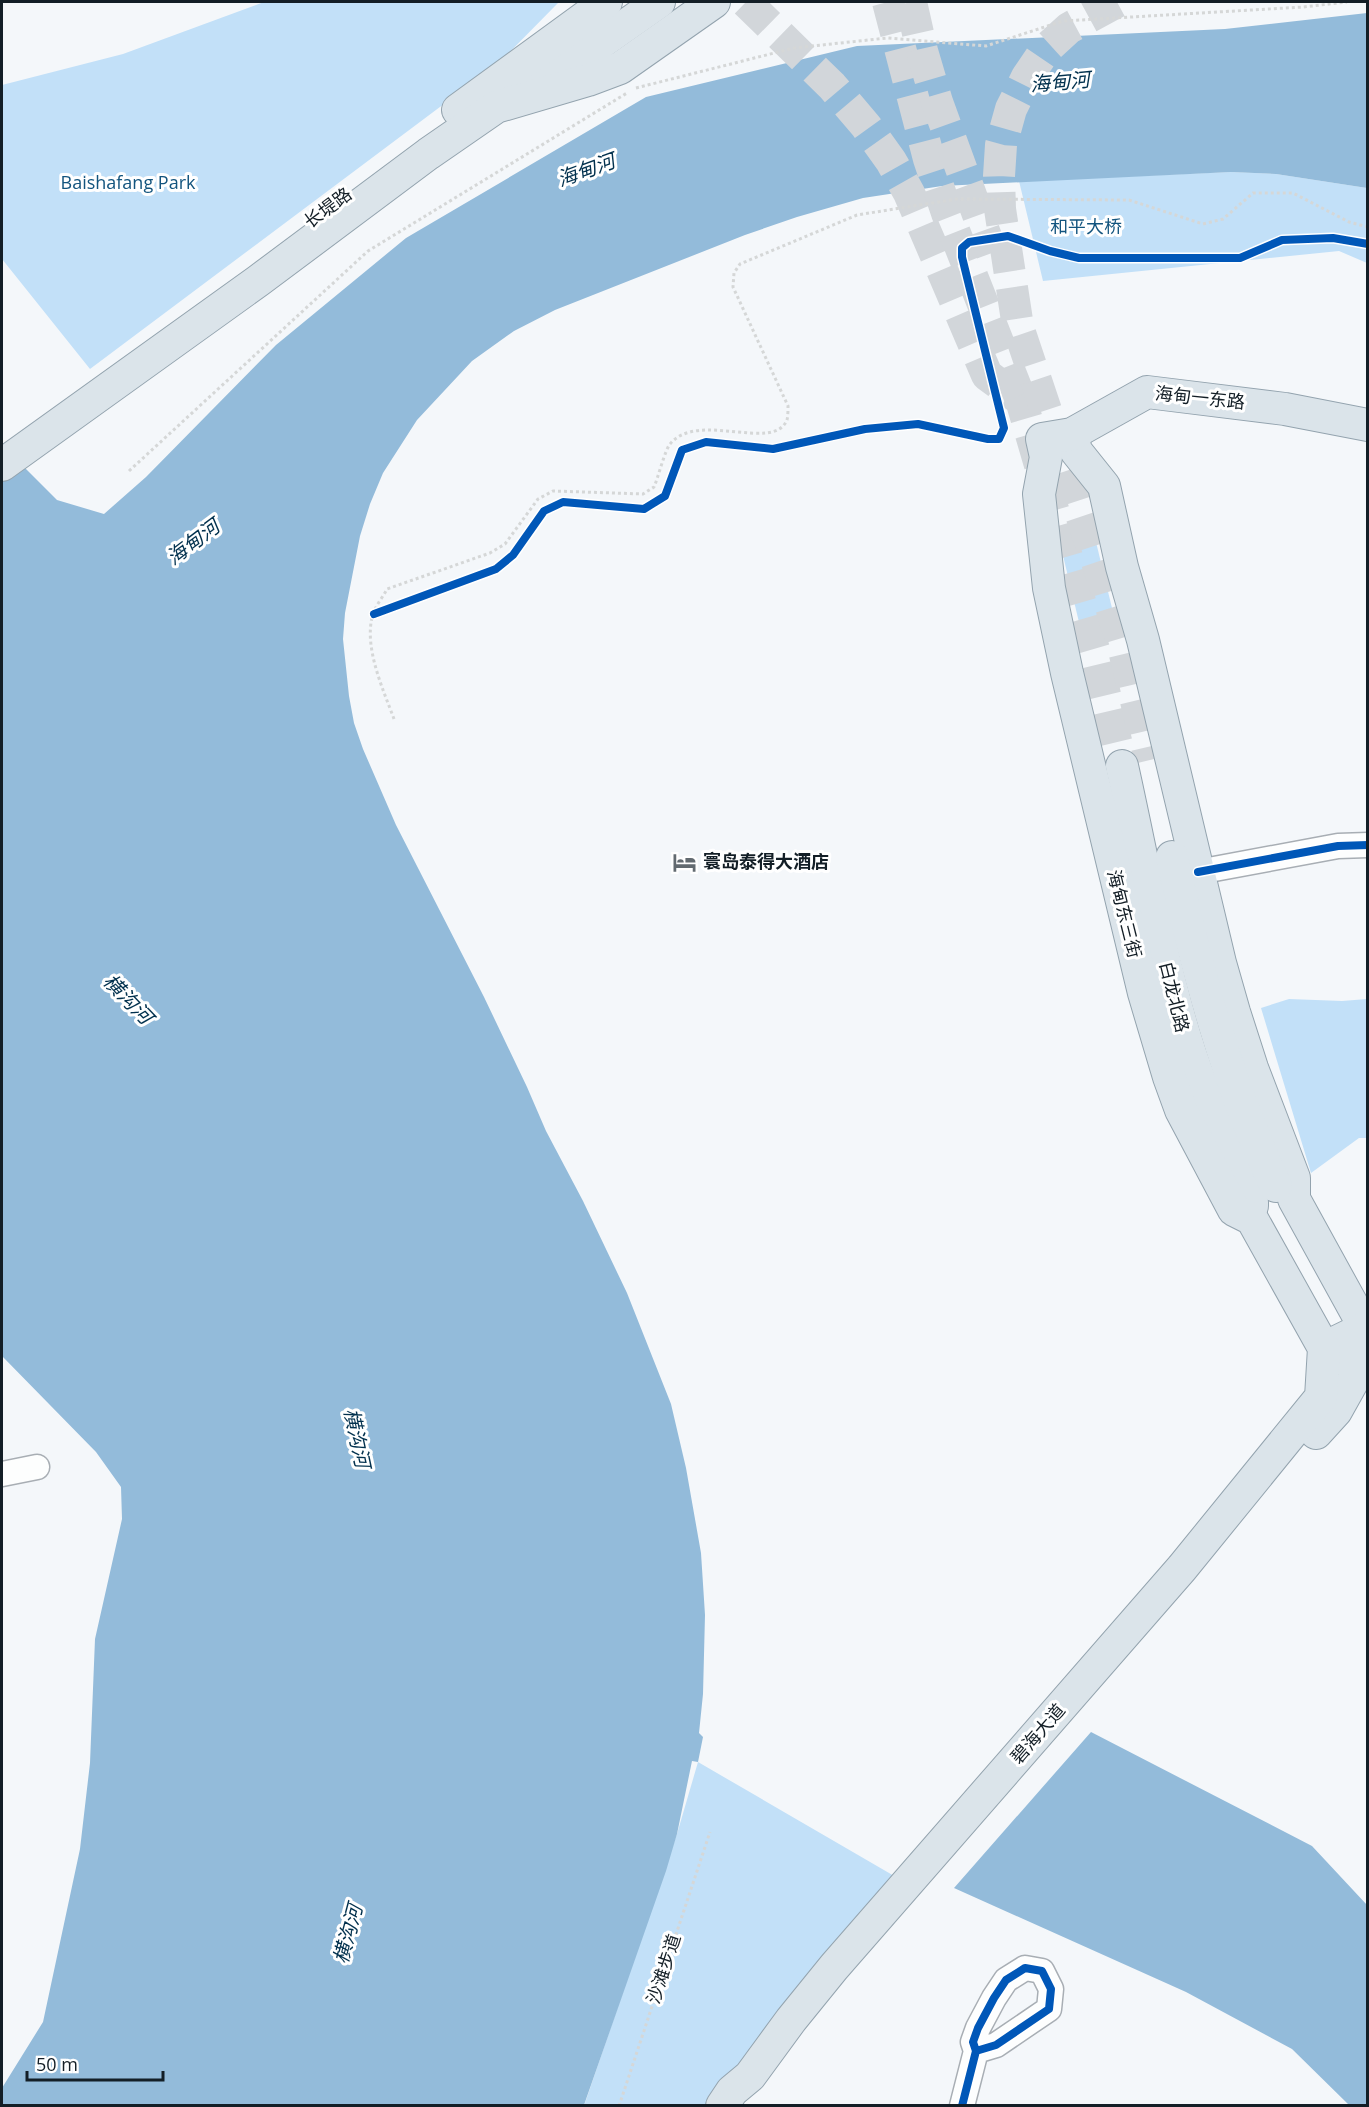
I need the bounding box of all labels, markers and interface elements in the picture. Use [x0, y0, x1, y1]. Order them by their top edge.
water label: 海甸河 [1029, 65, 1095, 98]
water label: 海甸河 [553, 145, 622, 192]
park label: Baishafang Park [61, 170, 196, 194]
street label: 长堤路 [299, 181, 356, 233]
park label: 和平大桥 [1050, 214, 1122, 238]
street label: 海甸一东路 [1154, 380, 1246, 414]
water label: 海甸河 [161, 510, 228, 570]
hotel icon: 寰岛泰得大酒店 [672, 849, 698, 875]
place label: 寰岛泰得大酒店 [703, 849, 829, 873]
street label: 海甸东三街 [1102, 867, 1148, 960]
street label: 白龙北路 [1155, 959, 1195, 1035]
water label: 横沟河 [98, 968, 162, 1032]
water label: 横沟河 [338, 1406, 378, 1474]
street label: 碧海大道 [1005, 1698, 1070, 1768]
water label: 横沟河 [327, 1898, 369, 1966]
street label: 沙滩步道 [641, 1931, 686, 2007]
scale bar [27, 2044, 164, 2082]
text: 50 m [36, 2052, 78, 2076]

